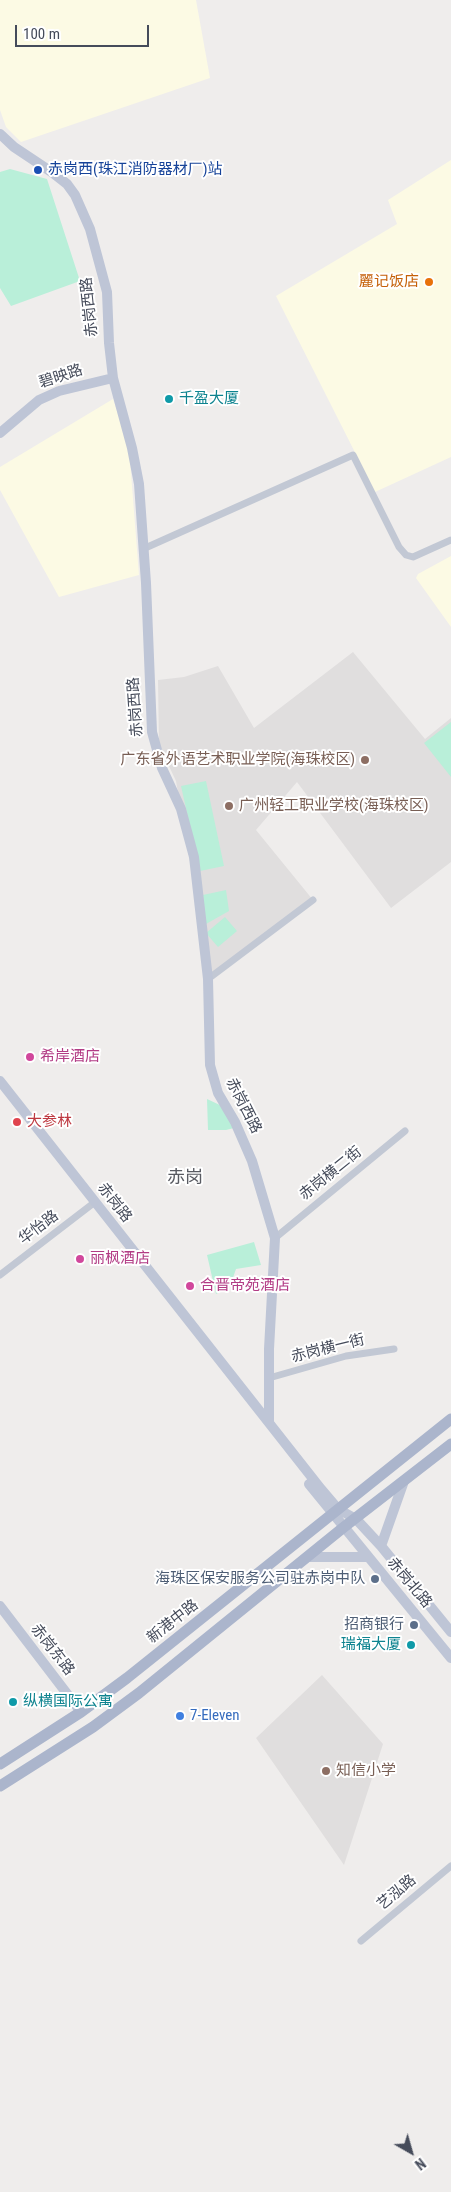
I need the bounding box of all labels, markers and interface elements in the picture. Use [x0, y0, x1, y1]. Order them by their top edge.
scale bar [18, 15, 151, 47]
text: 100 m [23, 25, 60, 43]
place label: 赤岗西(珠江消防器材厂)站 [48, 161, 222, 179]
marker: 赤岗西(珠江消防器材厂)站 [32, 164, 44, 176]
place label: 麗记饭店 [359, 273, 419, 291]
street label: 赤岗西路 [78, 276, 102, 338]
marker: 麗记饭店 [423, 276, 435, 288]
street label: 碧映路 [37, 361, 85, 393]
place label: 千盈大厦 [179, 390, 239, 408]
marker: 千盈大厦 [163, 393, 175, 405]
street label: 赤岗西路 [125, 676, 147, 738]
place label: 广东省外语艺术职业学院(海珠校区) [121, 751, 355, 769]
marker: 广东省外语艺术职业学院(海珠校区) [359, 754, 371, 766]
place label: 广州轻工职业学校(海珠校区) [239, 797, 428, 815]
marker: 广州轻工职业学校(海珠校区) [223, 800, 235, 812]
place label: 希岸酒店 [40, 1048, 100, 1066]
marker: 希岸酒店 [24, 1051, 36, 1063]
street label: 赤岗西路 [221, 1075, 265, 1137]
place label: 大参林 [27, 1113, 72, 1131]
marker: 大参林 [11, 1116, 23, 1128]
street label: 赤岗横二街 [296, 1143, 366, 1205]
district label: 赤岗 [167, 1167, 203, 1189]
street label: 赤岗路 [93, 1180, 135, 1226]
street label: 华怡路 [16, 1207, 62, 1249]
place label: 丽枫酒店 [90, 1250, 150, 1268]
marker: 丽枫酒店 [74, 1253, 86, 1265]
place label: 合晋帝苑酒店 [200, 1277, 290, 1295]
marker: 合晋帝苑酒店 [184, 1280, 196, 1292]
street label: 赤岗横一街 [289, 1331, 367, 1367]
street label: 赤岗北路 [383, 1554, 435, 1612]
place label: 海珠区保安服务公司驻赤岗中队 [155, 1570, 365, 1588]
marker: 海珠区保安服务公司驻赤岗中队 [369, 1573, 381, 1585]
street label: 新港中路 [144, 1596, 202, 1648]
place label: 招商银行 [344, 1616, 404, 1634]
marker: 招商银行 [408, 1619, 420, 1631]
street label: 赤岗东路 [26, 1621, 78, 1679]
place label: 瑞福大厦 [341, 1636, 401, 1654]
marker: 瑞福大厦 [405, 1639, 417, 1651]
place label: 纵横国际公寓 [23, 1693, 113, 1711]
marker: 纵横国际公寓 [7, 1696, 19, 1708]
place label: 7-Eleven [190, 1707, 240, 1725]
marker: 7-Eleven [174, 1710, 186, 1722]
place label: 知信小学 [336, 1762, 396, 1780]
marker: 知信小学 [320, 1765, 332, 1777]
street label: 艺泓路 [374, 1872, 420, 1914]
north arrow [386, 2127, 436, 2177]
text: N [412, 2155, 429, 2173]

